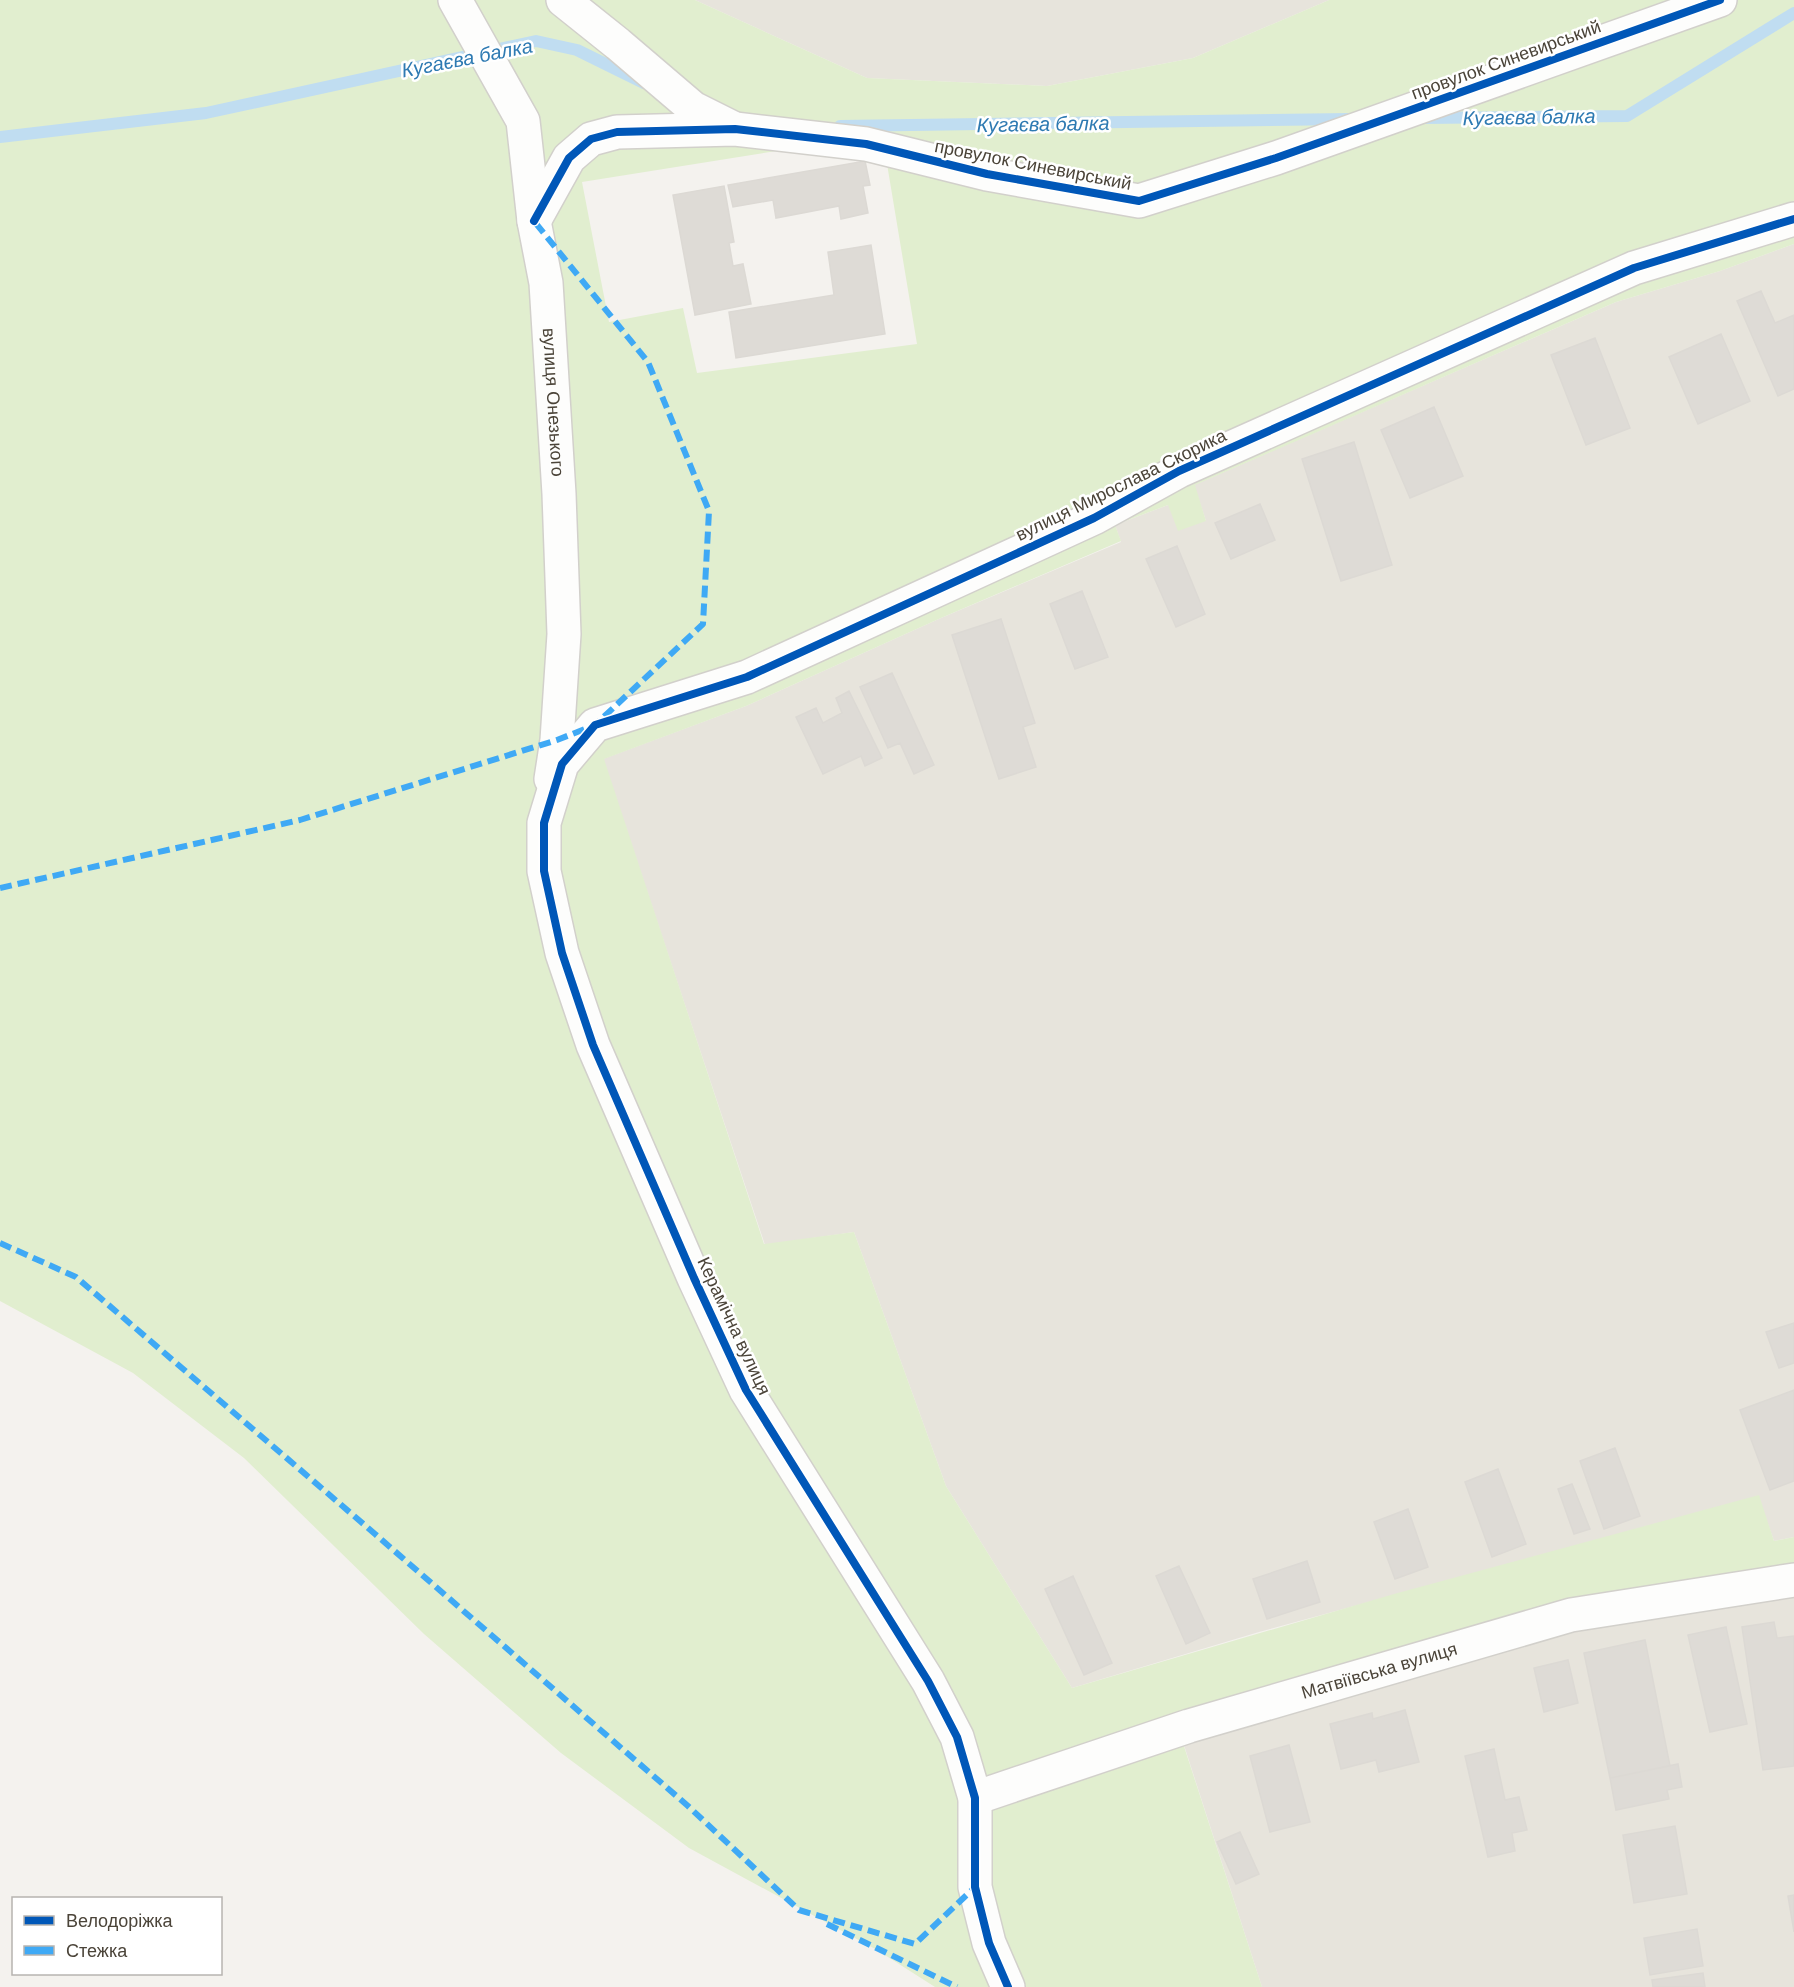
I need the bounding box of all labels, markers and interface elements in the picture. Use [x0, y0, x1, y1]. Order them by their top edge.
street label: провулок Синевирський [1409, 16, 1603, 104]
water label: Кугаєва балка [400, 35, 534, 81]
water label: Кугаєва балка [1462, 105, 1596, 129]
water label: Кугаєва балка [976, 112, 1110, 136]
street label: провулок Синевирський [933, 136, 1133, 194]
street label: вулиця Онезького [539, 327, 568, 477]
street label: вулиця Мирослава Скорика [1012, 425, 1230, 545]
street label: Керамічна вулиця [693, 1254, 775, 1398]
street label: Матвіївська вулиця [1299, 1639, 1460, 1703]
legend [12, 1897, 222, 1975]
text: Велодоріжка [66, 1911, 174, 1931]
text: Стежка [66, 1941, 128, 1961]

